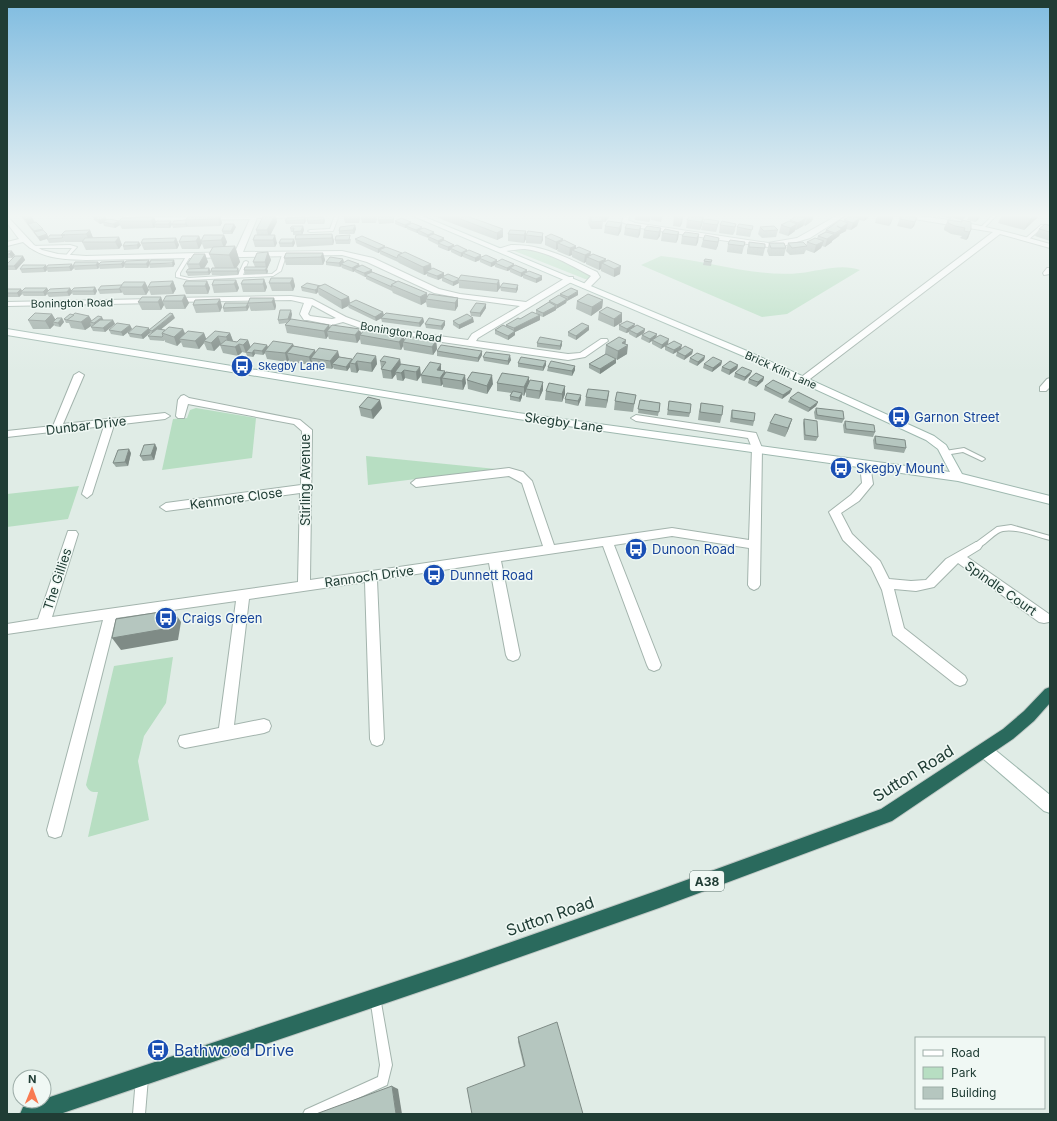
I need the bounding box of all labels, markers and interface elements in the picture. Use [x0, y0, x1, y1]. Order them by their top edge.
street label: Bonington Road [31, 295, 113, 311]
street label: Bonington Road [359, 319, 443, 345]
street label: Brick Kiln Lane [743, 348, 819, 392]
bus stop icon: Skegby Lane [229, 353, 255, 379]
place label: Skegby Lane [258, 359, 325, 373]
bus stop icon: Garnon Street [886, 404, 912, 430]
street label: Skegby Lane [524, 409, 604, 435]
place label: Garnon Street [914, 409, 1000, 425]
street label: Dunbar Drive [45, 412, 127, 438]
street label: Stirling Avenue [297, 434, 313, 526]
bus stop icon: Skegby Mount [828, 455, 854, 481]
place label: Skegby Mount [856, 460, 945, 476]
street label: Kenmore Close [189, 484, 283, 512]
bus stop icon: Dunoon Road [623, 536, 649, 562]
place label: Dunoon Road [652, 541, 735, 557]
street label: The Gillies [39, 546, 75, 612]
street label: Spindle Court [962, 557, 1040, 619]
street label: Rannoch Drive [323, 562, 415, 590]
bus stop icon: Dunnett Road [421, 562, 447, 588]
place label: Dunnett Road [450, 567, 533, 583]
bus stop icon: Craigs Green [153, 605, 179, 631]
place label: Craigs Green [182, 610, 263, 626]
street label: Sutton Road [869, 740, 957, 806]
road number: A38 [690, 871, 724, 891]
street label: Sutton Road [503, 892, 597, 940]
bus stop icon: Bathwood Drive [145, 1037, 171, 1063]
legend [915, 1037, 1045, 1109]
place label: Bathwood Drive [174, 1040, 294, 1060]
text: Road [951, 1045, 980, 1060]
text: Park [951, 1065, 977, 1080]
north arrow [12, 1069, 52, 1109]
text: N [28, 1072, 36, 1086]
text: Building [951, 1085, 996, 1100]

